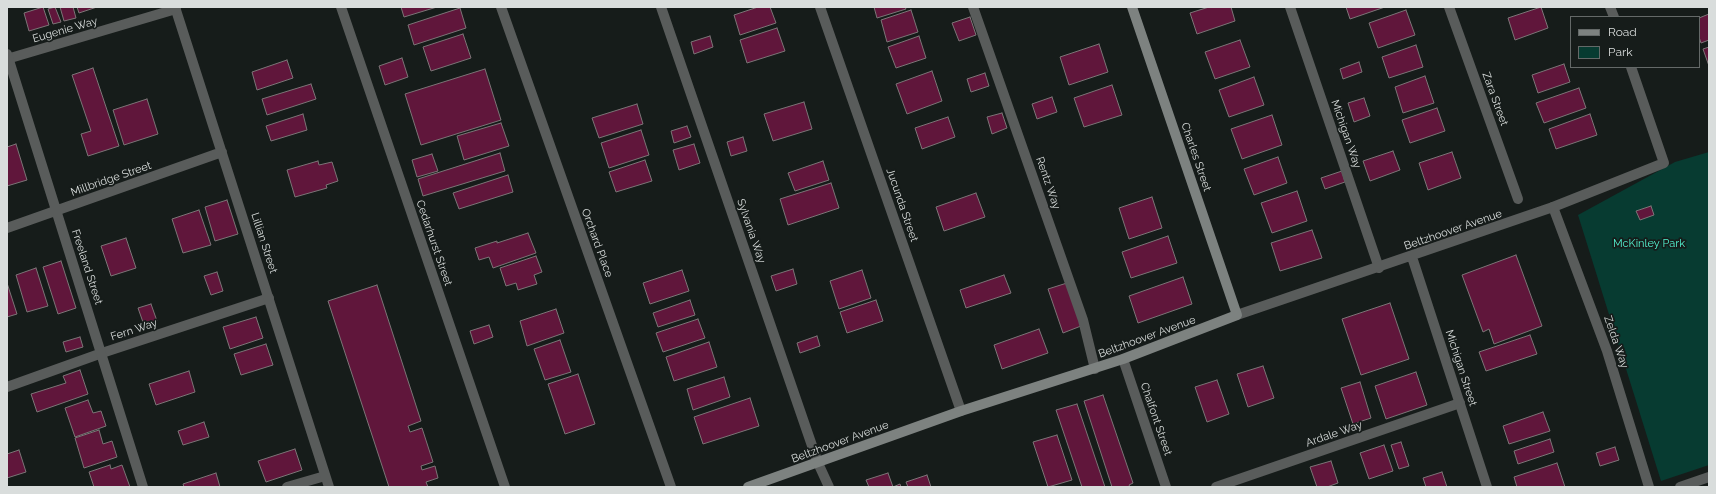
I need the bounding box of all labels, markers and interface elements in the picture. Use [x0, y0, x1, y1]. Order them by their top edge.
street label: Eugenie Way [31, 14, 99, 46]
legend [1570, 16, 1700, 68]
text: Road [1608, 25, 1637, 39]
text: Park [1608, 45, 1633, 59]
street label: Zara Street [1479, 70, 1511, 128]
street label: Michigan Way [1328, 98, 1364, 170]
street label: Charles Street [1178, 121, 1214, 193]
street label: Rentz Way [1033, 155, 1063, 211]
street label: Millbridge Street [69, 159, 153, 199]
street label: Jucunda Street [883, 166, 921, 244]
street label: Sylvania Way [734, 197, 768, 265]
street label: Cedarhurst Street [413, 198, 455, 288]
street label: Orchard Place [578, 207, 616, 279]
street label: Beltzhoover Avenue [1402, 207, 1504, 253]
street label: Lillian Street [248, 211, 280, 275]
street label: Freeland Street [69, 228, 105, 306]
park label: McKinley Park [1613, 237, 1685, 251]
street label: Beltzhoover Avenue [1097, 313, 1197, 361]
street label: Zelda Way [1601, 314, 1631, 370]
street label: Fern Way [109, 316, 159, 344]
street label: Michigan Street [1442, 328, 1480, 408]
street label: Chalfont Street [1137, 381, 1175, 457]
street label: Beltzhoover Avenue [790, 418, 890, 466]
street label: Ardale Way [1304, 418, 1364, 450]

